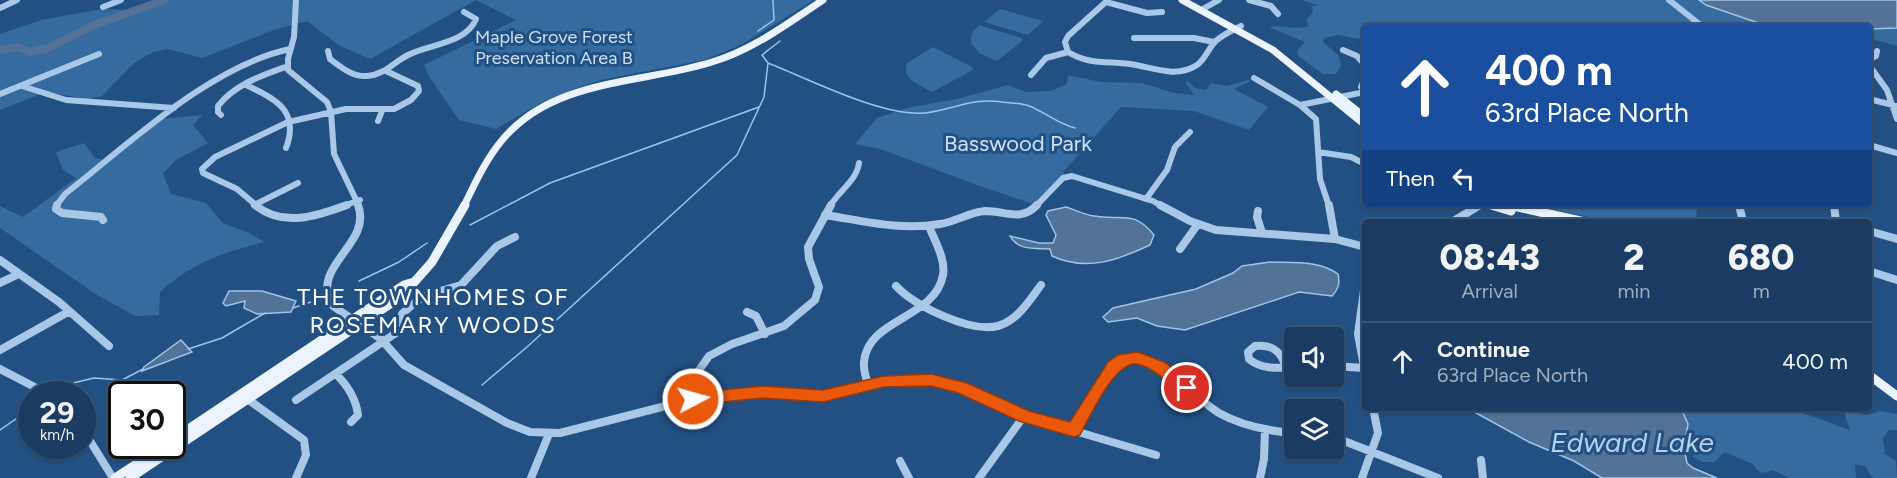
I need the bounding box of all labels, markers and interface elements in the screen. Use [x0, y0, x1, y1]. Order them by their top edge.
park label: Maple Grove Forest Preservation Area B [475, 26, 633, 69]
text: 400 m [1485, 45, 1613, 96]
icon: ahead [1386, 48, 1464, 126]
text: 63rd Place North [1485, 96, 1689, 129]
park label: Basswood Park [944, 130, 1092, 157]
icon: left [1447, 162, 1480, 195]
text: Then [1386, 165, 1435, 192]
text: 08:43 [1440, 236, 1540, 279]
text: 2 [1623, 236, 1644, 279]
text: 680 [1728, 236, 1794, 279]
text: Arrival [1462, 279, 1518, 303]
text: min [1617, 279, 1650, 303]
text: m [1753, 279, 1770, 303]
district label: THE TOWNHOMES OF ROSEMARY WOODS [297, 282, 569, 339]
map controls [1284, 327, 1344, 459]
button: sound [1284, 327, 1344, 387]
text: Continue [1437, 336, 1530, 363]
icon: ahead [1386, 345, 1419, 378]
text: 400 m [1782, 348, 1848, 375]
pin [1161, 362, 1212, 413]
text: 63rd Place North [1437, 363, 1588, 387]
position arrow [661, 367, 725, 431]
icon: arrive [1170, 371, 1203, 404]
speed limit sign: 30 [108, 381, 186, 459]
text: 29 [40, 394, 74, 431]
button: layers [1284, 399, 1344, 459]
water label: Edward Lake [1550, 425, 1714, 459]
text: km/h [40, 426, 74, 444]

